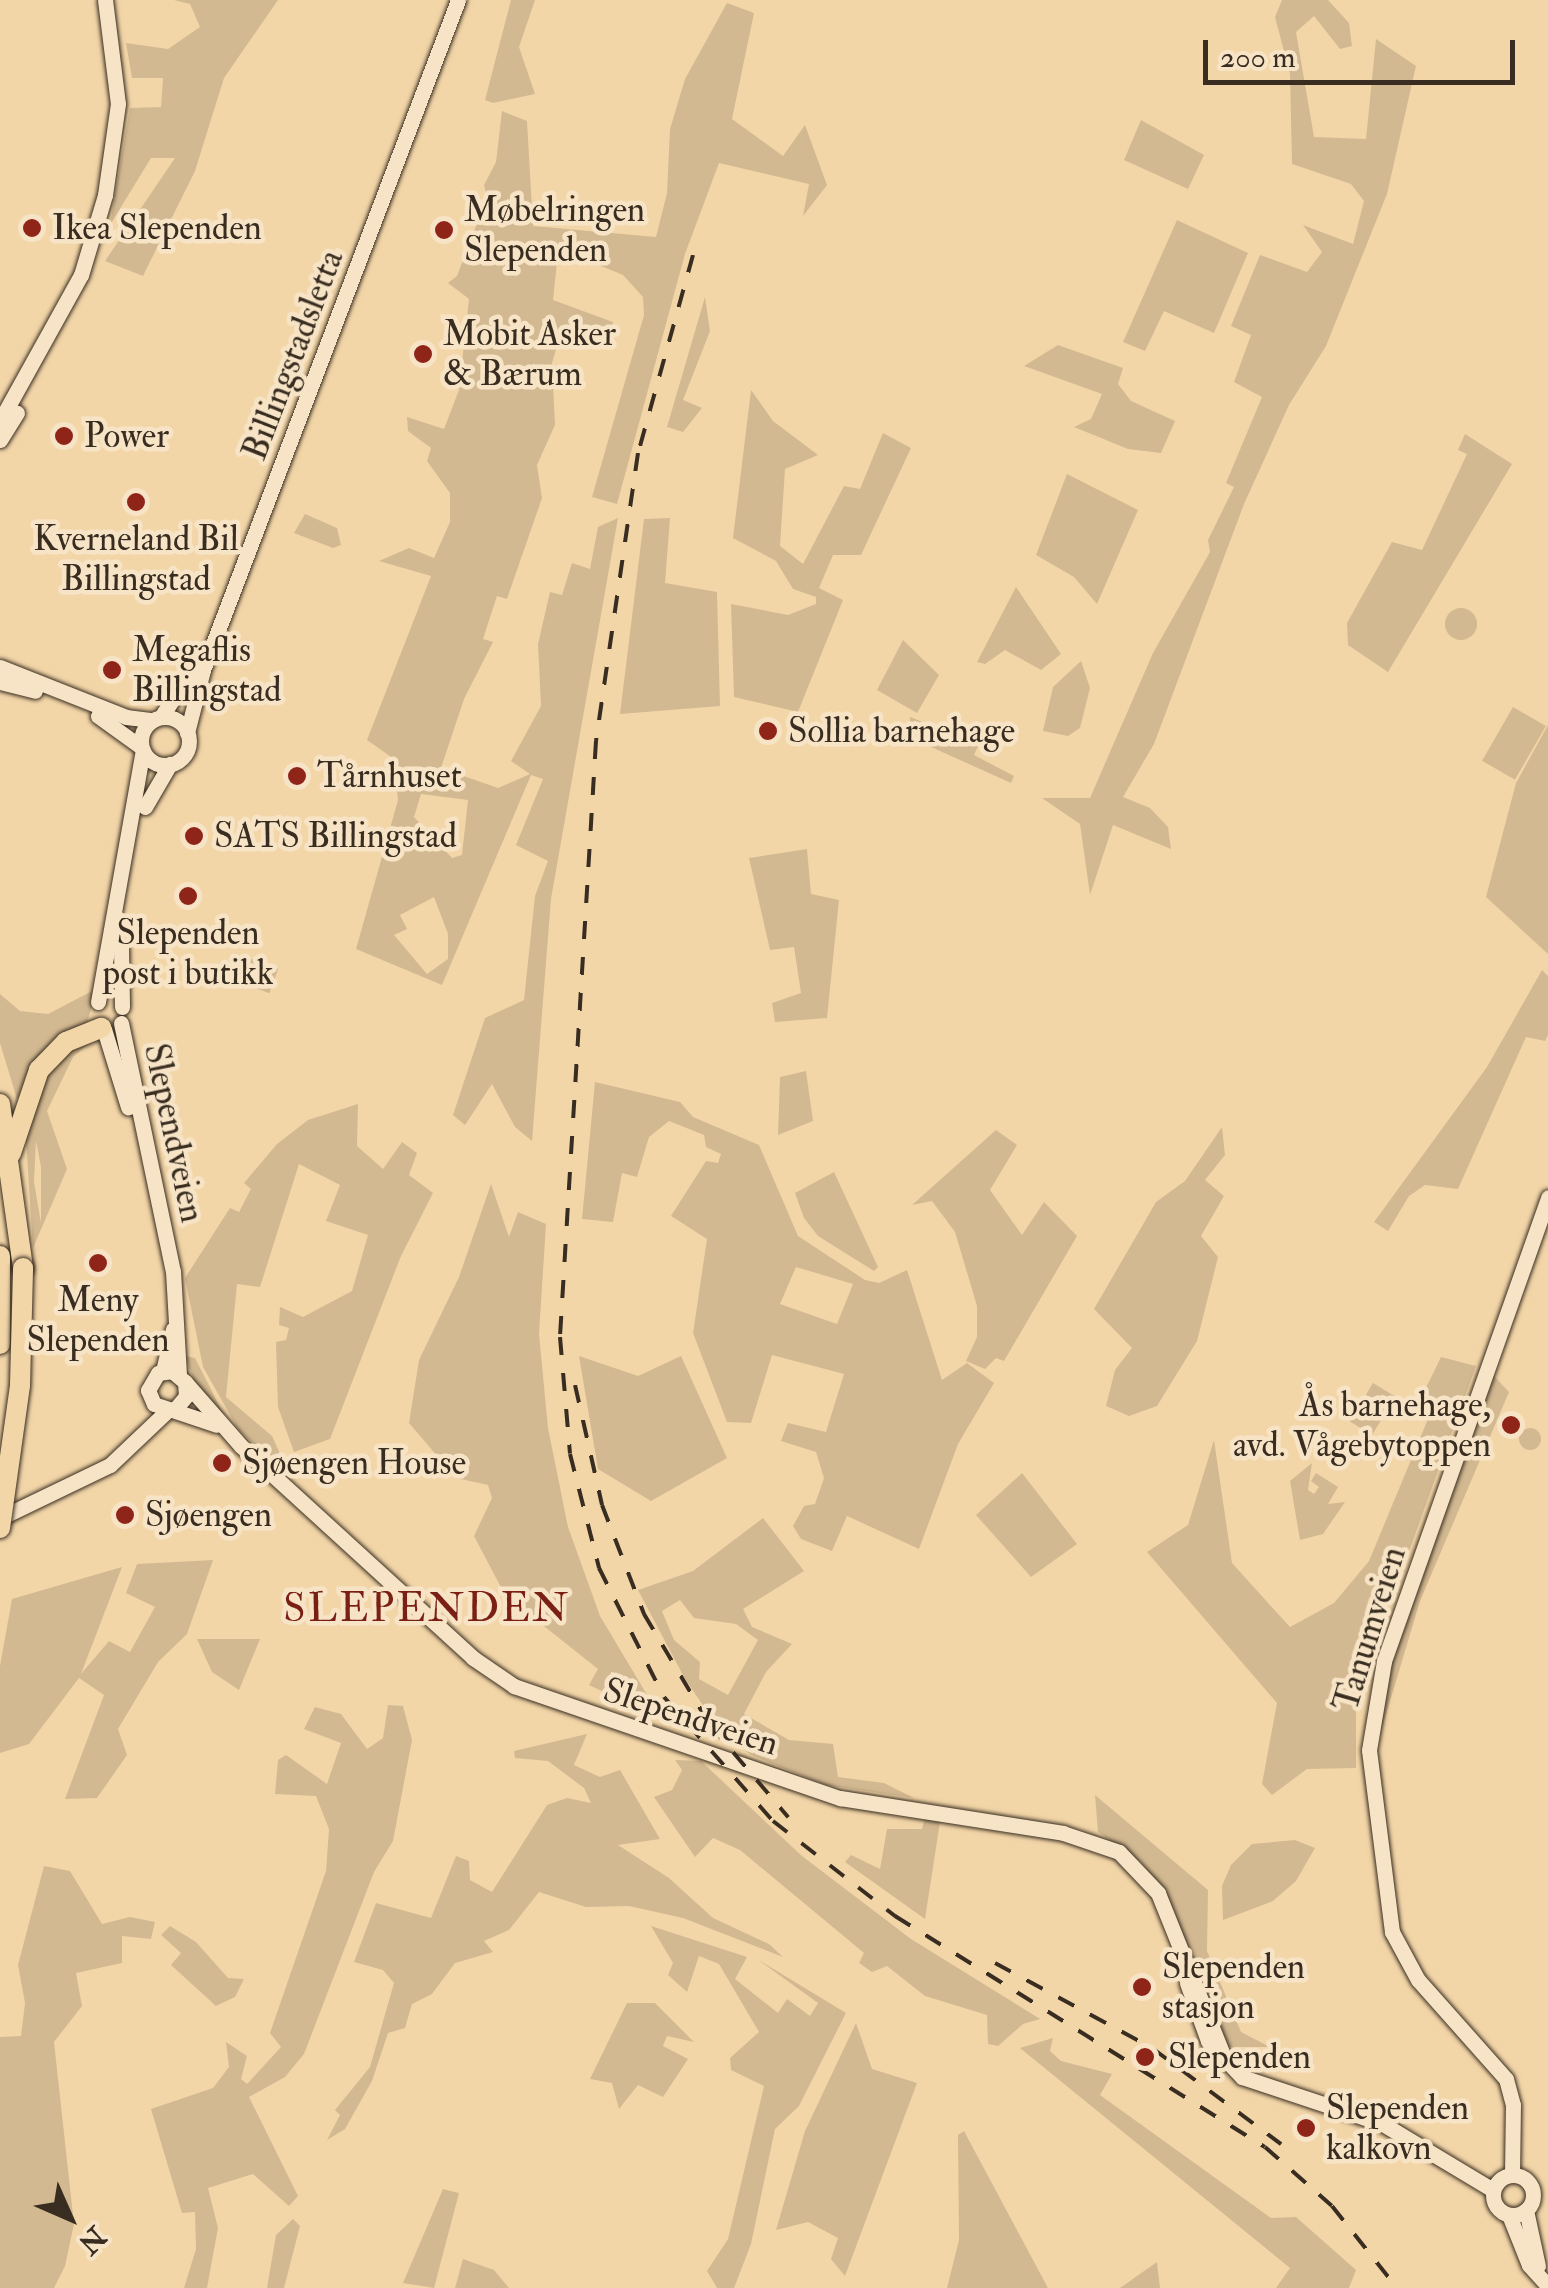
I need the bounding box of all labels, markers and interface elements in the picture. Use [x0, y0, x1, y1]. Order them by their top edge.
scale bar [1208, 20, 1520, 82]
text: 200 m [1220, 39, 1296, 76]
place label: Møbelringen Slependen [464, 189, 645, 271]
place label: Ikea Slependen [52, 207, 262, 249]
marker: Ikea Slependen [21, 217, 43, 239]
marker: Møbelringen Slependen [433, 219, 455, 241]
street label: Billingstadsletta [234, 244, 352, 466]
place label: Mobit Asker & Bærum [443, 313, 616, 395]
marker: Mobit Asker & Bærum [412, 343, 434, 365]
place label: Power [84, 415, 169, 457]
marker: Power [53, 425, 75, 447]
marker: Kverneland Bil Billingstad [125, 491, 147, 513]
place label: Kverneland Bil Billingstad [33, 518, 239, 600]
place label: Megaflis Billingstad [132, 629, 282, 711]
marker: Megaflis Billingstad [101, 659, 123, 681]
place label: Sollia barnehage [788, 710, 1015, 752]
marker: Sollia barnehage [757, 720, 779, 742]
place label: Tårnhuset [317, 755, 462, 797]
marker: Tårnhuset [286, 765, 308, 787]
place label: SATS Billingstad [214, 815, 457, 857]
marker: SATS Billingstad [183, 825, 205, 847]
marker: Slependen post i butikk [177, 885, 199, 907]
place label: Slependen post i butikk [103, 912, 273, 994]
street label: Slependveien [135, 1040, 213, 1226]
marker: Meny Slependen [87, 1252, 109, 1274]
place label: Meny Slependen [26, 1279, 170, 1361]
place label: Ås barnehage, avd. Vågebytoppen [1233, 1384, 1491, 1466]
marker: Ås barnehage, avd. Vågebytoppen [1500, 1414, 1522, 1436]
place label: Sjøengen House [242, 1442, 466, 1484]
marker: Sjøengen House [211, 1452, 233, 1474]
place label: Sjøengen [145, 1494, 272, 1536]
marker: Sjøengen [114, 1504, 136, 1526]
street label: Tanumveien [1325, 1542, 1415, 1716]
district label: SLEPENDEN [283, 1585, 571, 1633]
street label: Slependveien [598, 1669, 784, 1765]
place label: Slependen stasjon [1162, 1946, 1305, 2028]
marker: Slependen stasjon [1131, 1976, 1153, 1998]
place label: Slependen [1168, 2036, 1311, 2078]
marker: Slependen [1132, 2044, 1158, 2070]
place label: Slependen kalkovn [1326, 2087, 1469, 2169]
marker: Slependen kalkovn [1295, 2117, 1317, 2139]
north arrow [20, 2168, 120, 2268]
text: N [70, 2218, 113, 2261]

